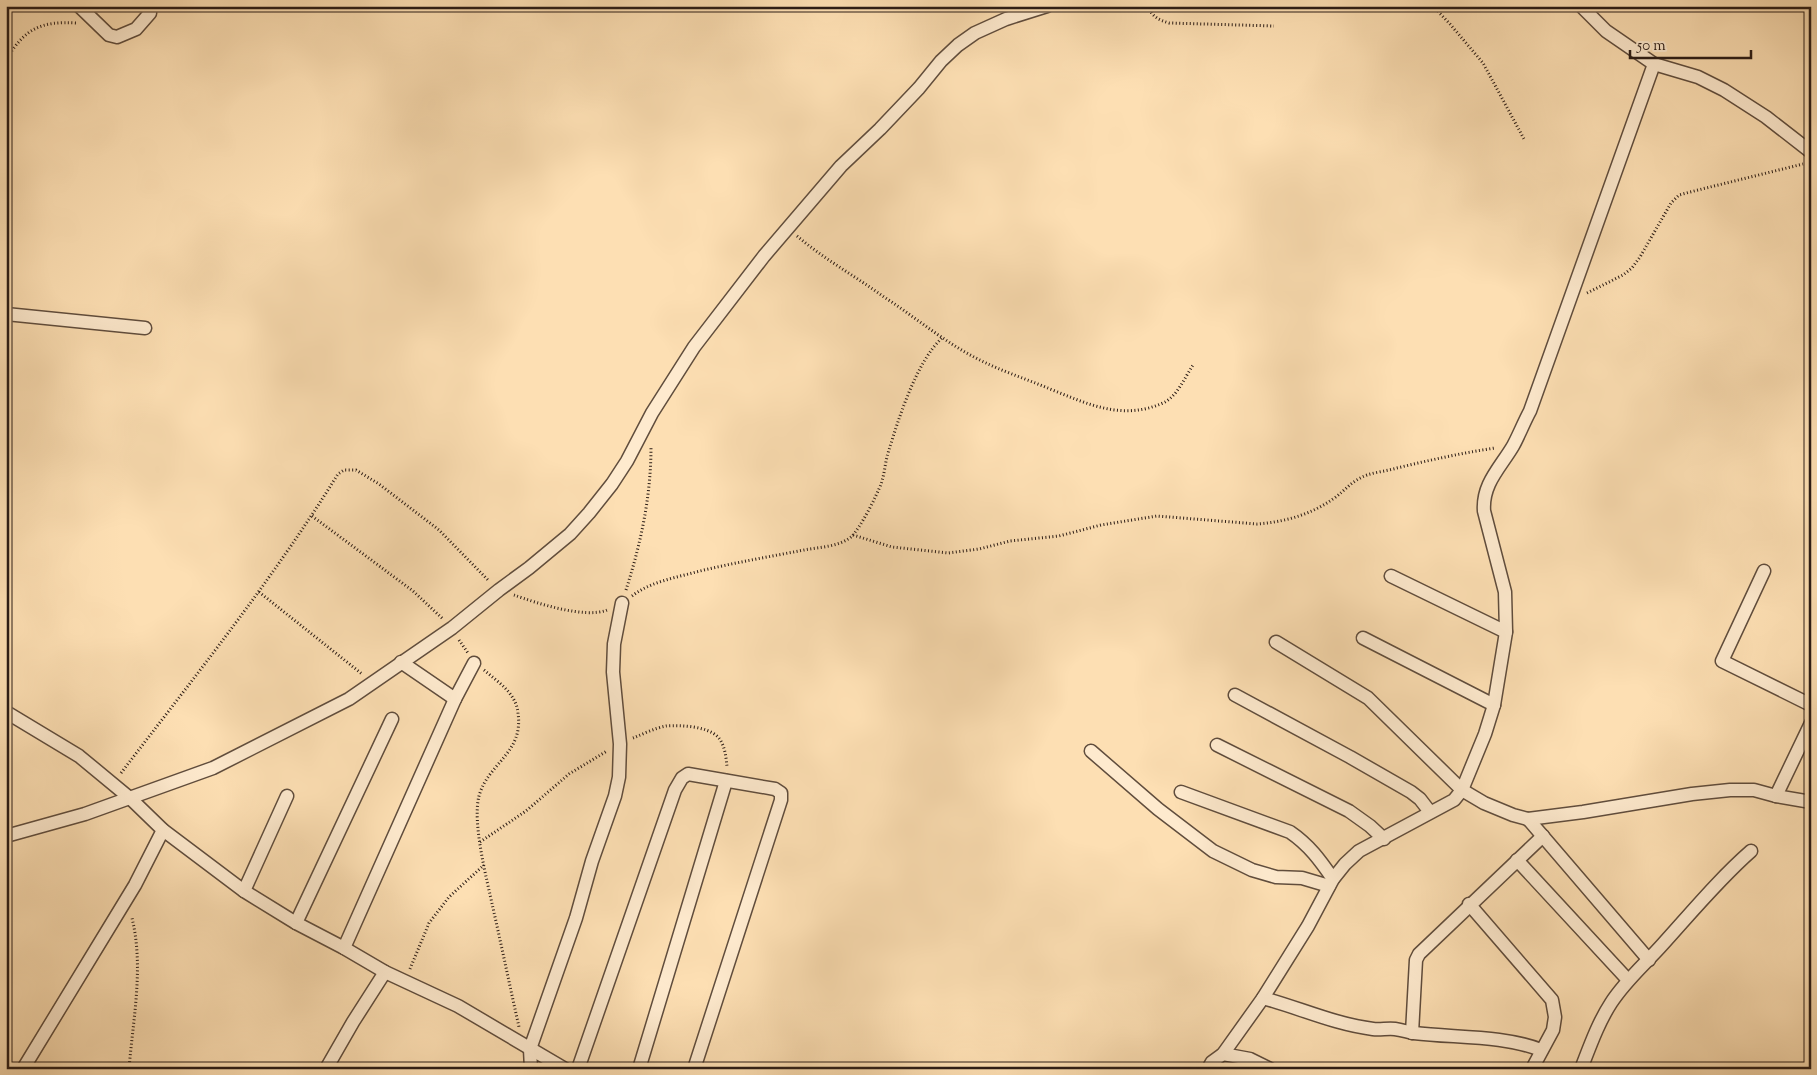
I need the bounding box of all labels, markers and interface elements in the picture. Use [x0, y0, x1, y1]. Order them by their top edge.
scale bar [1630, 28, 1751, 60]
text: 50 m [1636, 36, 1666, 57]

